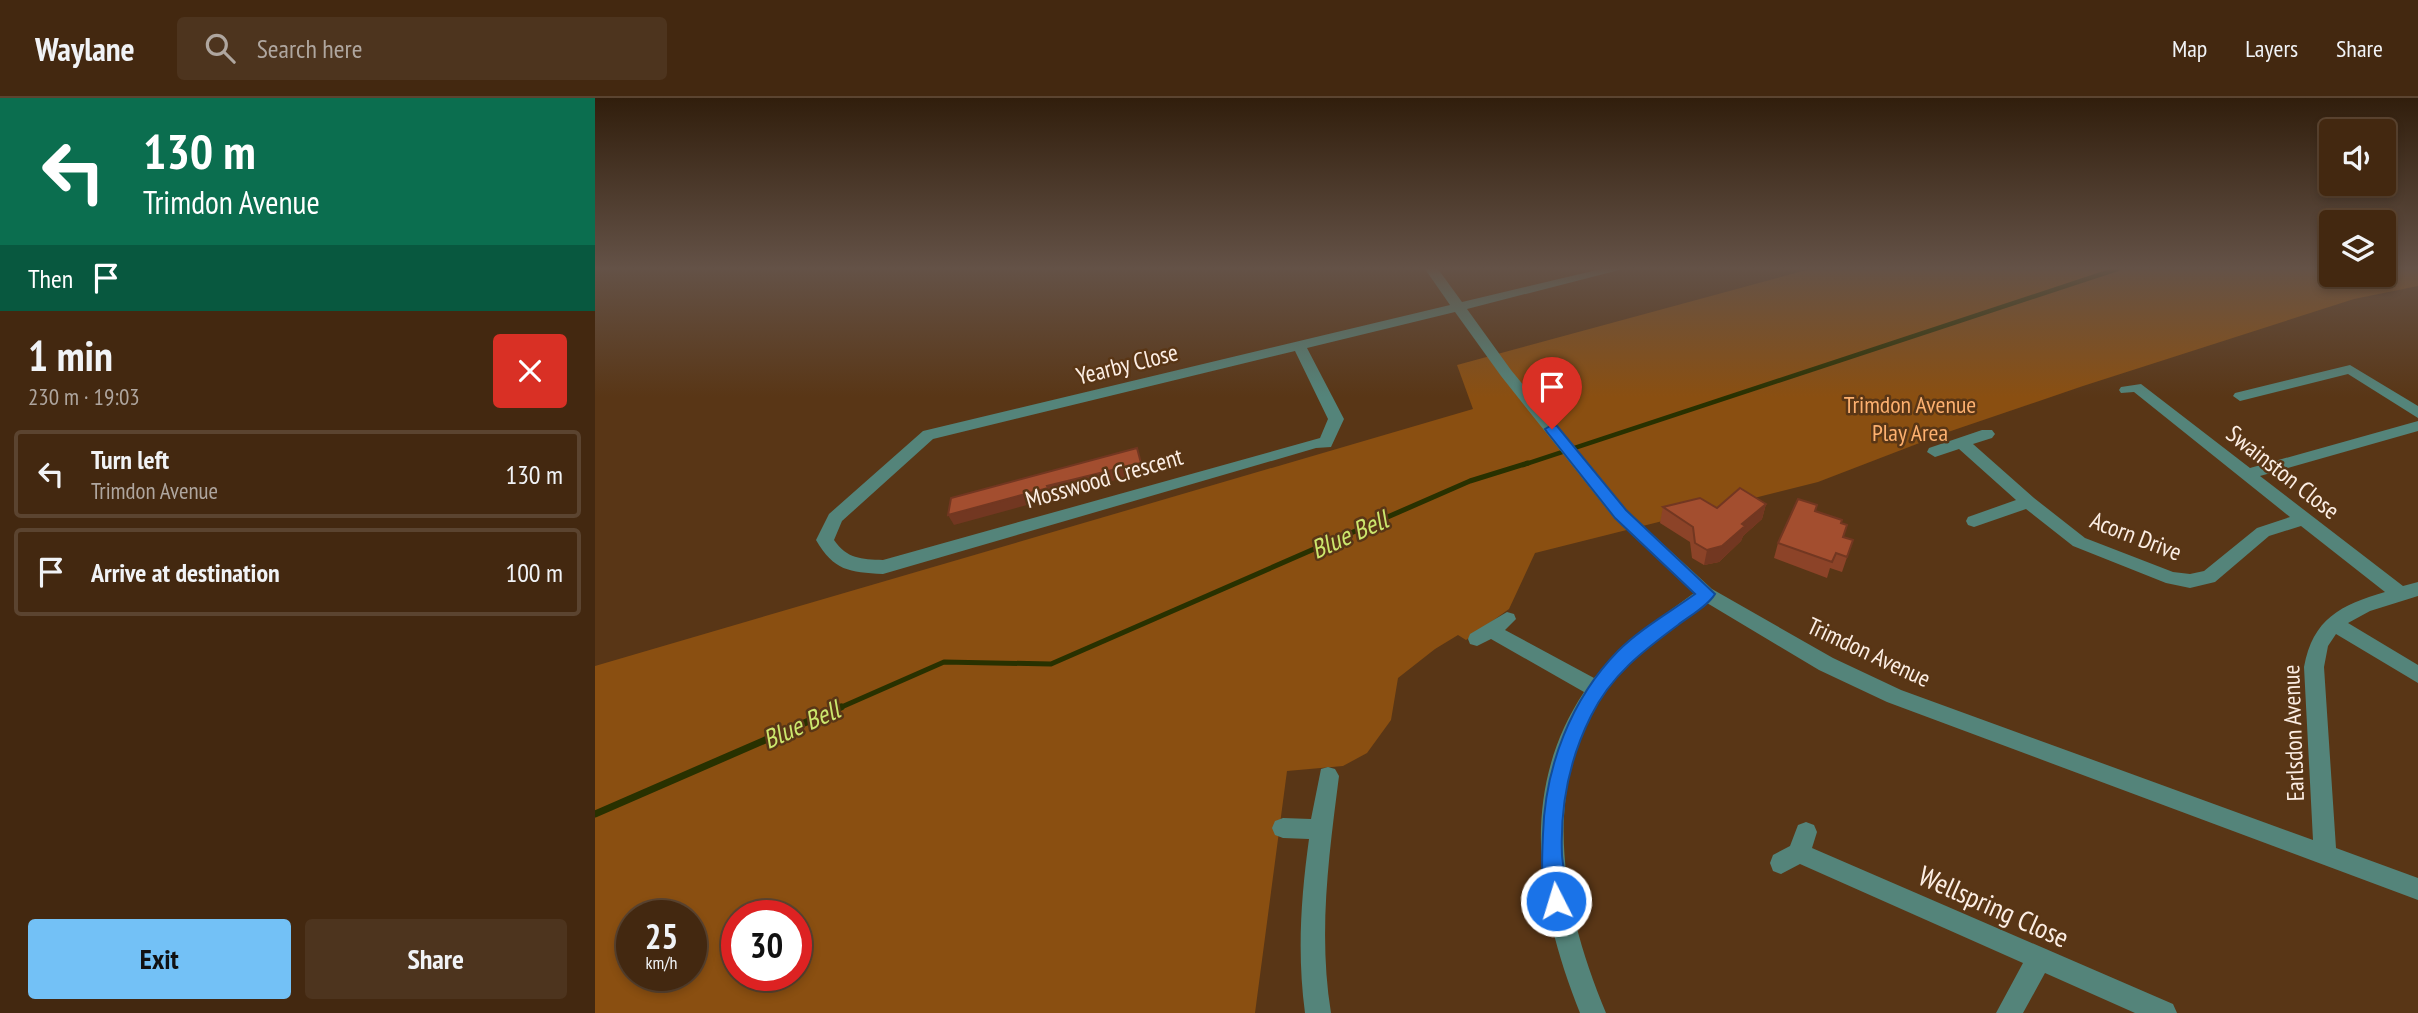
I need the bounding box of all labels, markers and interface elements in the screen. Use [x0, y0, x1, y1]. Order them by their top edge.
search box [177, 17, 667, 80]
text: Waylane [35, 27, 135, 70]
icon: search [201, 29, 239, 67]
text: Search here [257, 32, 362, 65]
text: Map [2172, 33, 2207, 64]
text: Layers [2245, 33, 2298, 64]
text: Share [2336, 33, 2383, 64]
text: 130 m [143, 119, 256, 183]
map controls [2319, 119, 2396, 287]
button: sound [2319, 119, 2396, 196]
icon: left [28, 126, 119, 217]
text: Trimdon Avenue [143, 181, 320, 223]
button: layers [2319, 210, 2396, 287]
icon: arrive [87, 259, 125, 297]
text: Then [28, 262, 73, 295]
text: 1 min [28, 328, 113, 383]
button: close [493, 334, 567, 408]
street label: Yearby Close [1073, 336, 1181, 392]
pin [1522, 357, 1582, 429]
icon: arrive [1533, 368, 1571, 406]
text: 230 m · 19:03 [28, 382, 140, 411]
park label: Trimdon Avenue Play Area [1844, 389, 1976, 448]
street label: Swainston Close [2220, 418, 2346, 526]
street label: Mosswood Crescent [1022, 441, 1187, 515]
text: Turn left [91, 443, 169, 476]
icon: left [32, 455, 70, 493]
text: 130 m [505, 458, 563, 491]
text: Trimdon Avenue [91, 476, 218, 505]
water label: Blue Bell [1305, 501, 1395, 566]
street label: Acorn Drive [2086, 504, 2186, 568]
icon: arrive [32, 553, 70, 591]
text: Arrive at destination [91, 556, 280, 589]
text: 100 m [505, 556, 563, 589]
street label: Trimdon Avenue [1802, 610, 1936, 694]
street label: Earlsdon Avenue [2275, 664, 2311, 802]
water label: Blue Bell [757, 691, 847, 756]
street label: Wellspring Close [1913, 856, 2075, 956]
position arrow [1519, 864, 1593, 938]
speed limit sign: 30 [721, 900, 812, 991]
text: 25 [645, 913, 678, 959]
button: Exit [28, 919, 291, 999]
button: Share [305, 919, 567, 999]
text: km/h [646, 951, 677, 974]

